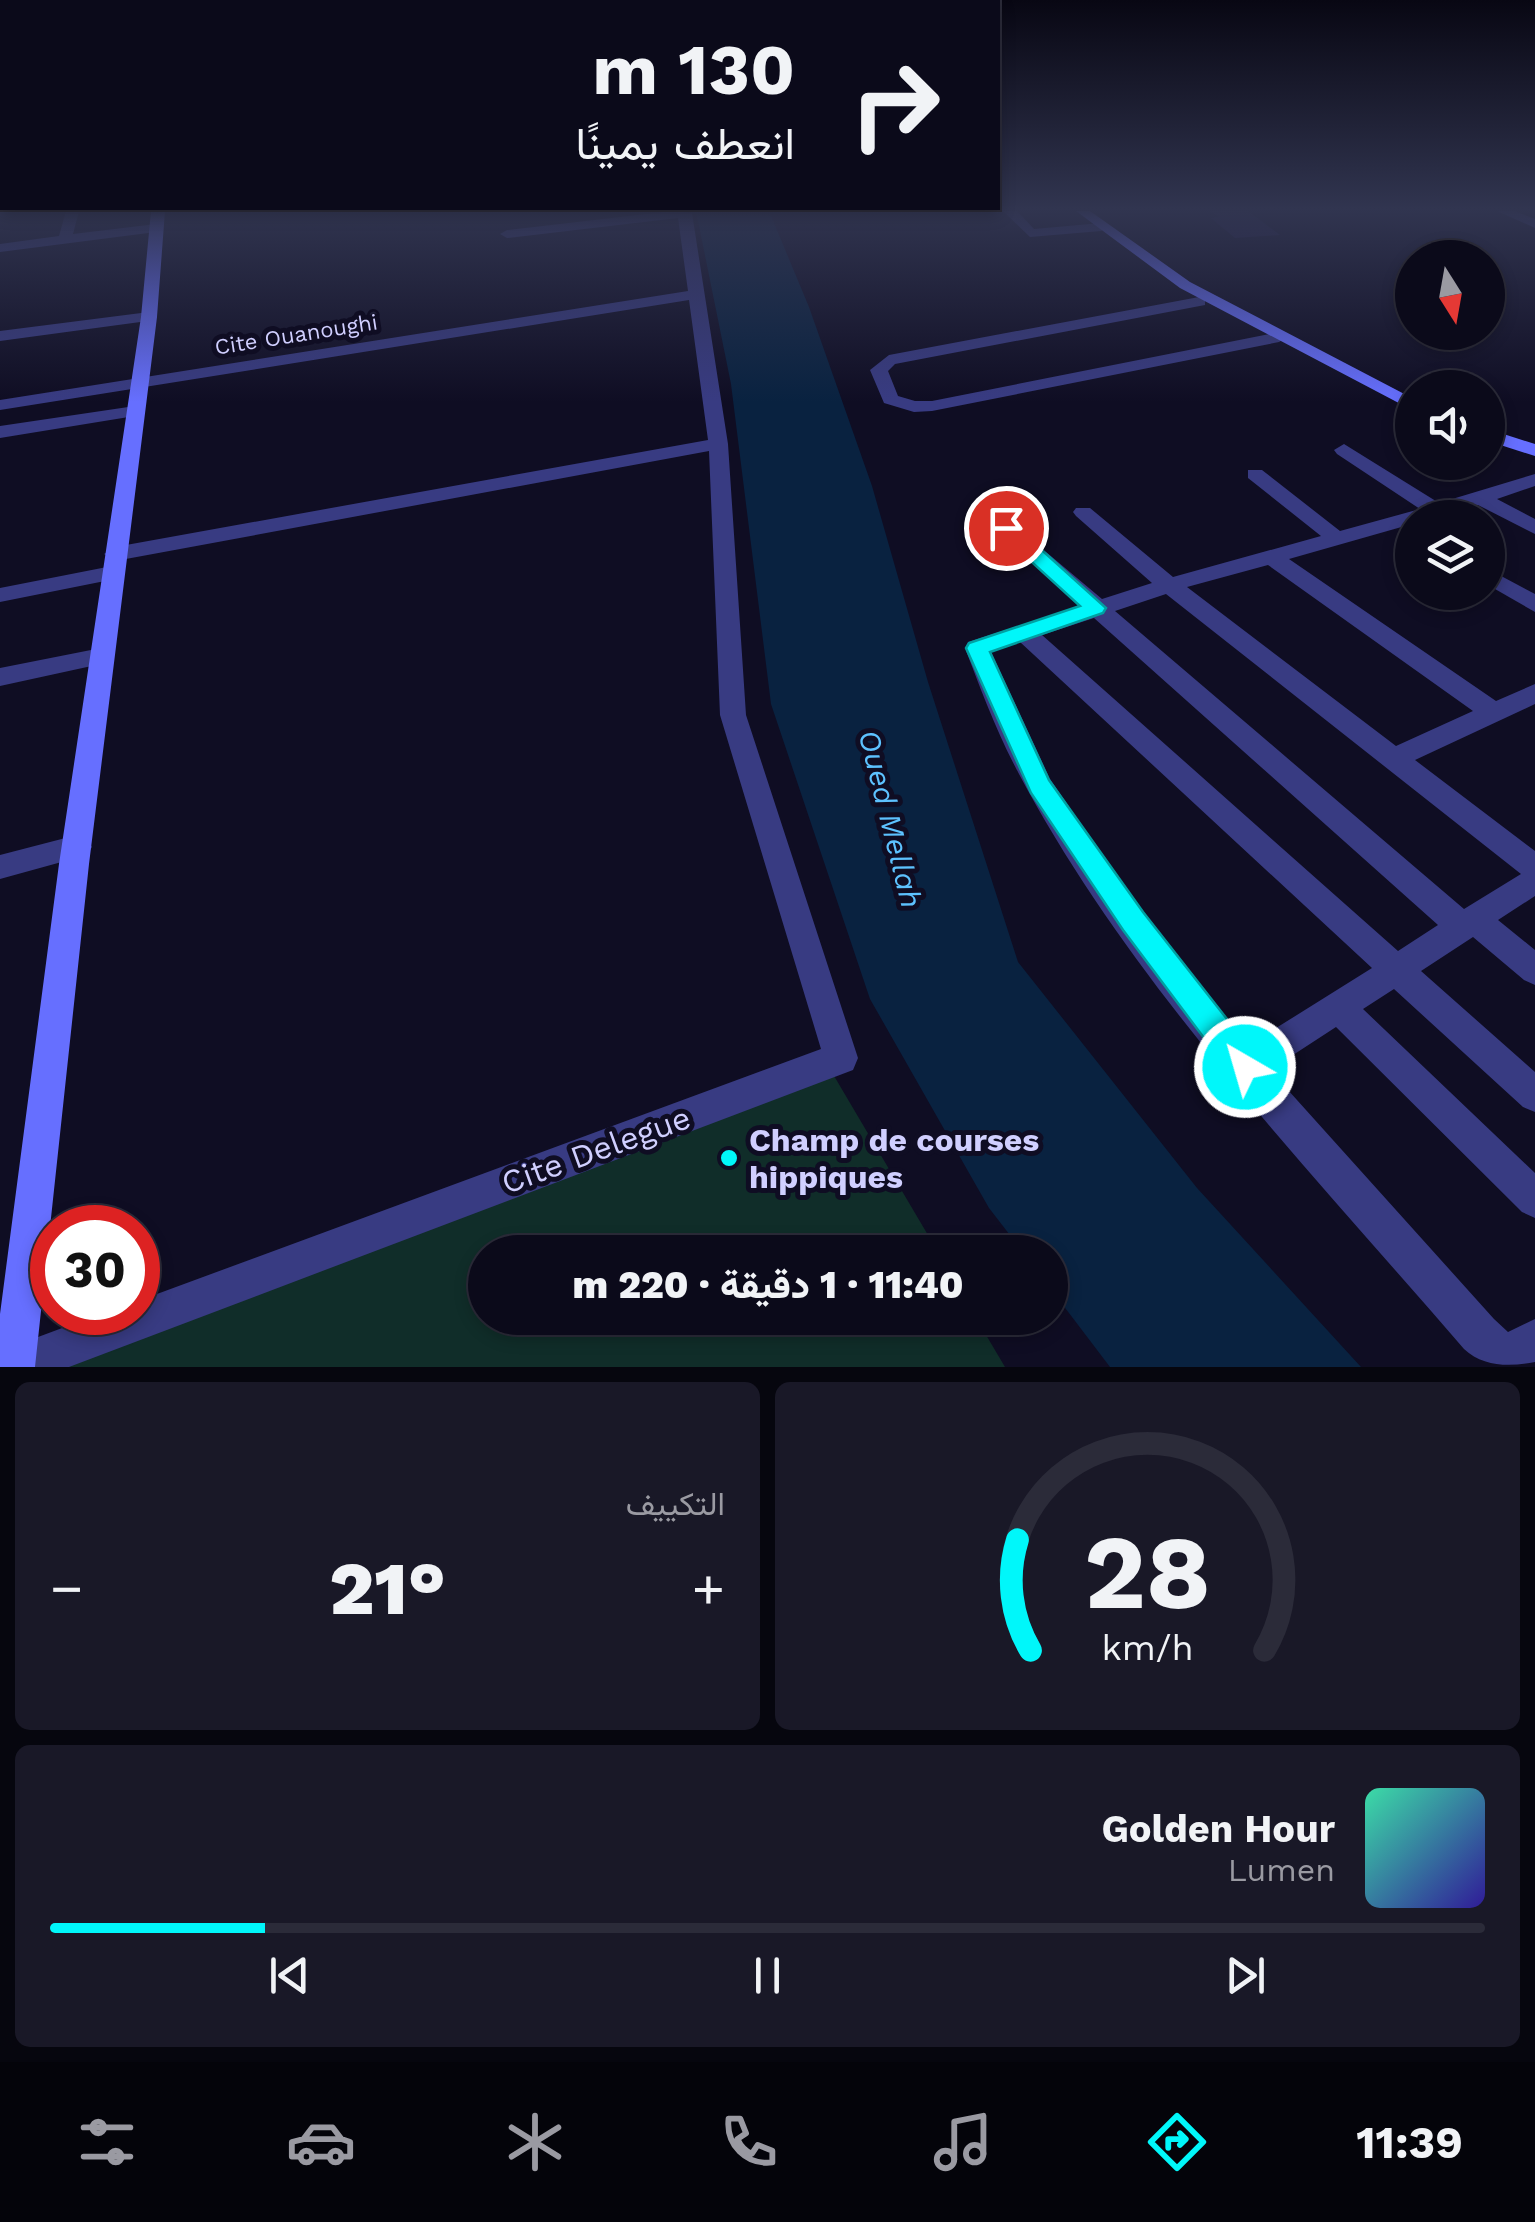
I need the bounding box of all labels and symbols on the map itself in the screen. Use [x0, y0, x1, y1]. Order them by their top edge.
north arrow [1395, 240, 1505, 350]
street label: Cite Ouanoughi [213, 309, 379, 360]
pin [964, 486, 1049, 571]
water label: Oued Mellah [851, 726, 929, 911]
position arrow [1193, 1015, 1297, 1119]
street label: Cite Delegue [496, 1098, 696, 1202]
place label: Champ de courses hippiques [749, 1121, 1039, 1196]
marker: Champ de courses hippiques [718, 1147, 740, 1169]
speed limit sign: 30 [30, 1205, 160, 1335]

